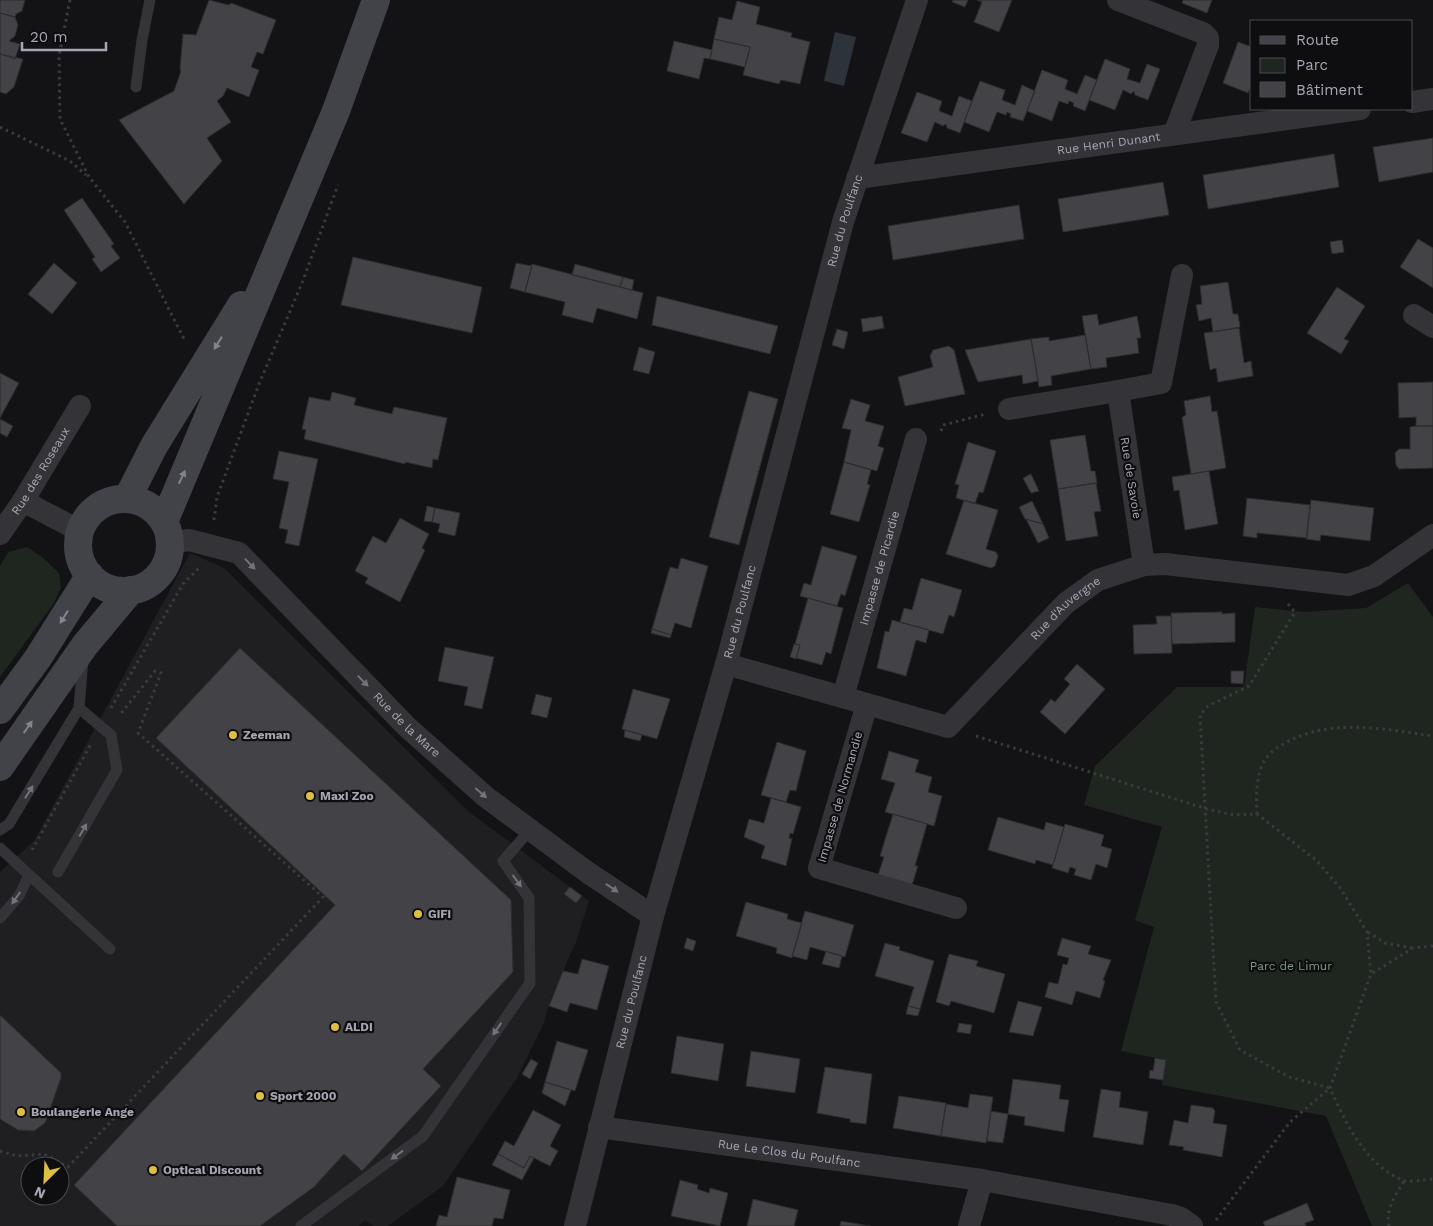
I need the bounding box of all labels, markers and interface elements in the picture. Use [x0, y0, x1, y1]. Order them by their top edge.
scale bar [22, 20, 106, 52]
legend [1250, 20, 1413, 110]
text: 20 m [30, 28, 68, 46]
text: Route [1296, 31, 1339, 49]
text: Parc [1296, 56, 1328, 74]
text: Bâtiment [1296, 81, 1363, 99]
street label: Rue Henri Dunant [1056, 129, 1161, 158]
street label: Rue du Poulfanc [824, 172, 865, 269]
one-way arrow [213, 336, 222, 349]
street label: Rue des Roseaux [9, 425, 73, 518]
street label: Rue de Savoie [1118, 436, 1144, 520]
one-way arrow [178, 470, 186, 484]
street label: Impasse de Picardie [857, 509, 902, 627]
one-way arrow [244, 558, 256, 570]
street label: Rue du Poulfanc [721, 563, 759, 660]
street label: Rue d'Auvergne [1027, 574, 1103, 643]
one-way arrow [59, 610, 69, 623]
one-way arrow [357, 675, 369, 687]
street label: Rue de la Mare [370, 689, 443, 760]
one-way arrow [23, 720, 33, 733]
place label: Zeeman [243, 728, 290, 742]
marker: Zeeman [227, 729, 239, 741]
street label: Impasse de Normandie [815, 730, 865, 864]
one-way arrow [24, 785, 34, 799]
one-way arrow [474, 787, 487, 798]
place label: Maxi Zoo [320, 789, 374, 803]
marker: Maxi Zoo [304, 790, 316, 802]
one-way arrow [78, 823, 87, 837]
one-way arrow [512, 874, 522, 888]
one-way arrow [605, 884, 619, 893]
one-way arrow [11, 891, 21, 905]
place label: GiFi [428, 907, 451, 921]
marker: GiFi [412, 908, 424, 920]
street label: Rue du Poulfanc [613, 953, 650, 1050]
park label: Parc de Limur [1250, 959, 1332, 973]
place label: ALDI [345, 1020, 373, 1034]
marker: ALDI [329, 1021, 341, 1033]
one-way arrow [492, 1023, 502, 1036]
place label: Sport 2000 [270, 1089, 337, 1103]
marker: Sport 2000 [254, 1090, 266, 1102]
place label: Boulangerie Ange [31, 1105, 134, 1119]
marker: Boulangerie Ange [15, 1106, 27, 1118]
street label: Rue Le Clos du Poulfanc [717, 1137, 862, 1170]
one-way arrow [391, 1150, 404, 1161]
north arrow [20, 1156, 70, 1206]
place label: Optical Discount [163, 1163, 262, 1177]
marker: Optical Discount [147, 1164, 159, 1176]
text: N [32, 1183, 48, 1202]

